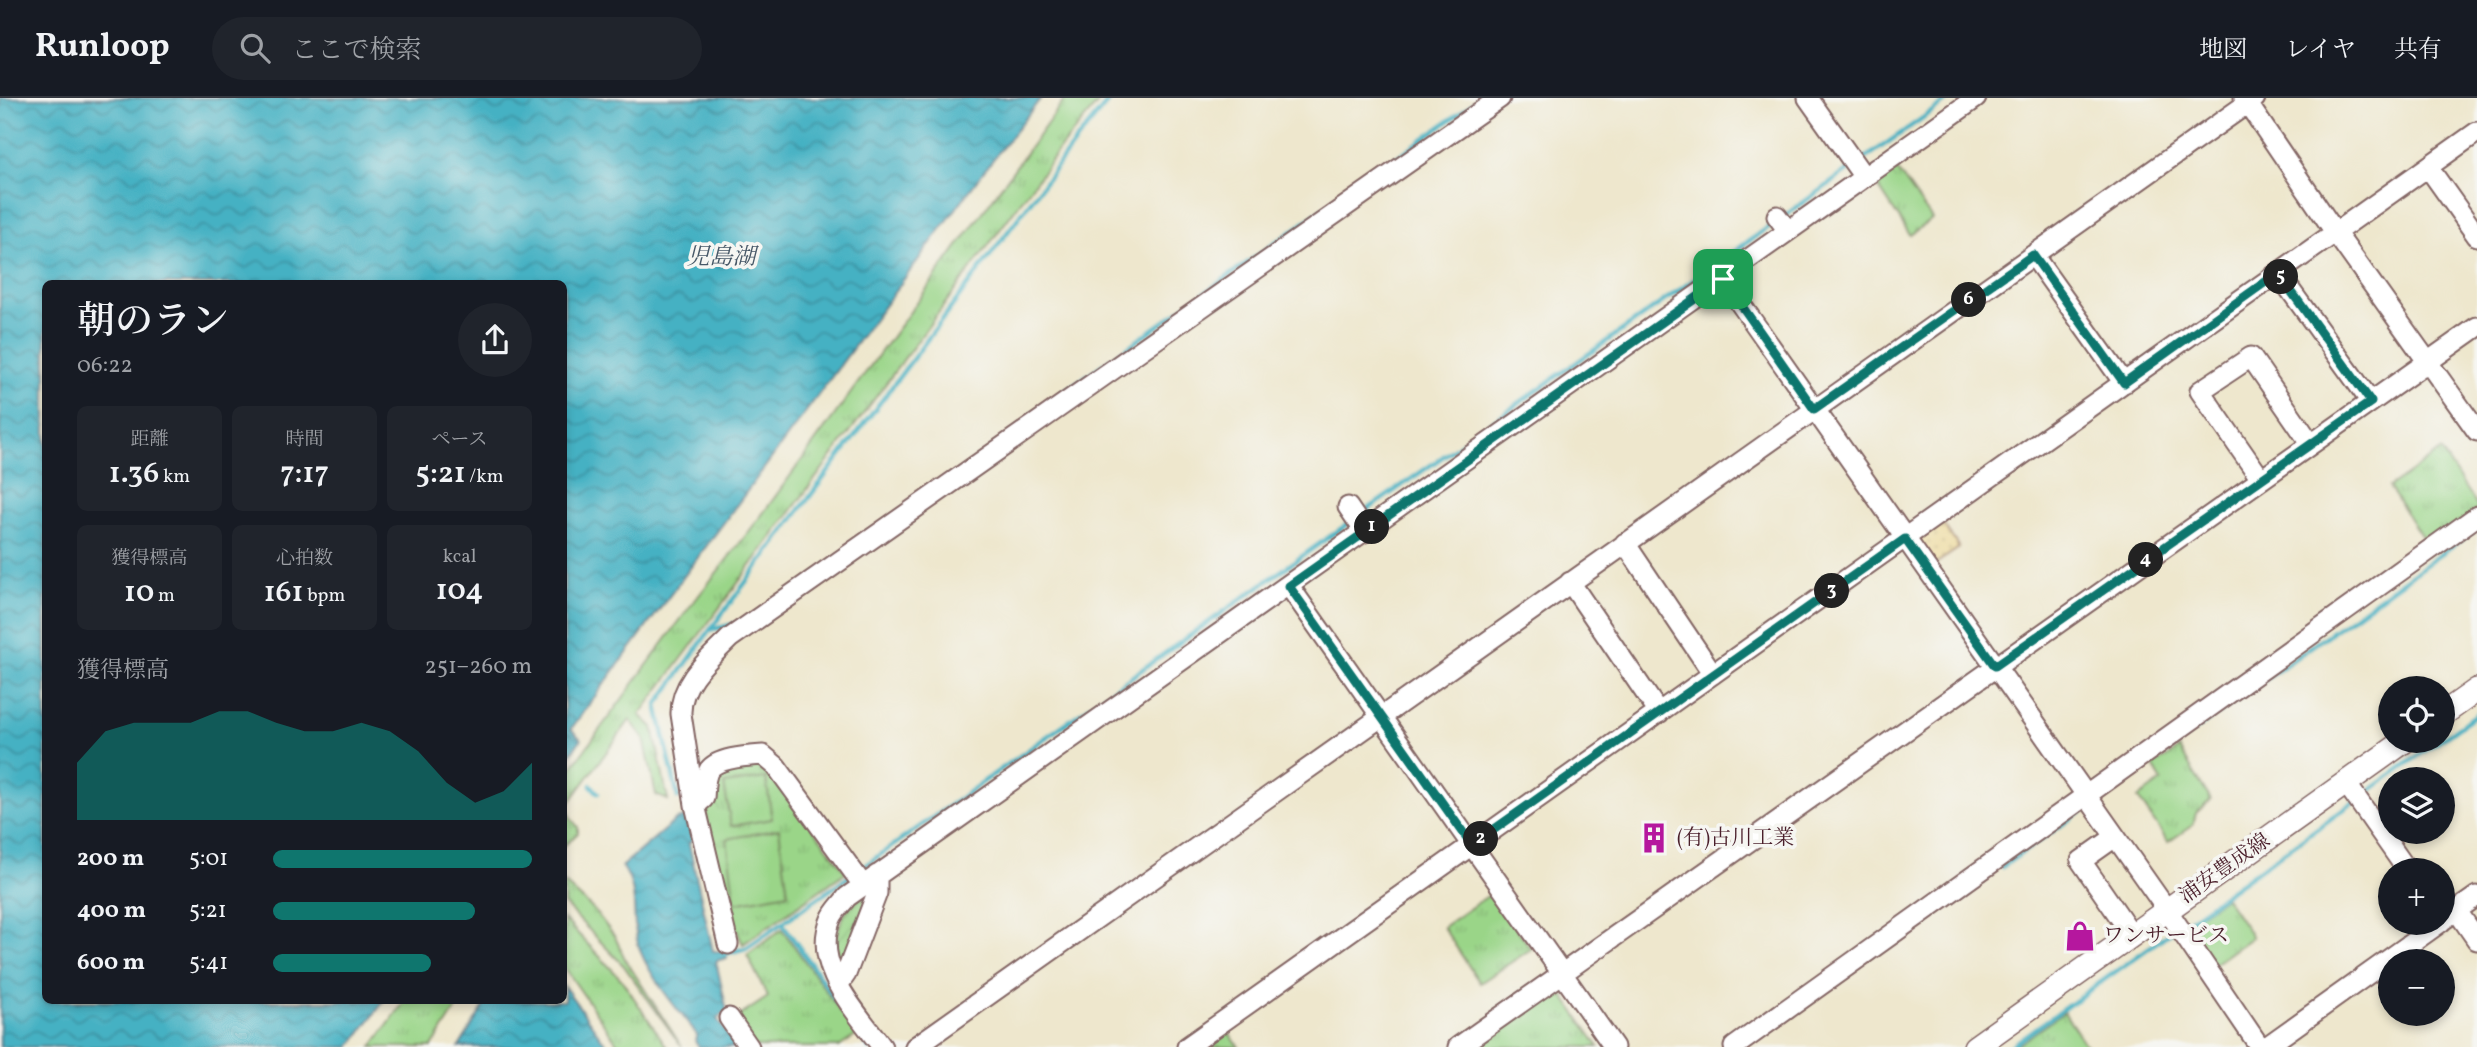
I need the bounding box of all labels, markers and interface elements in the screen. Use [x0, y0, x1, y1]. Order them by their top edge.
search box [212, 17, 702, 80]
text: Runloop [35, 25, 170, 71]
icon: search [236, 29, 274, 67]
text: ここで検索 [292, 33, 422, 69]
text: 地図 [2199, 34, 2247, 68]
text: レイヤ [2285, 34, 2356, 68]
text: 共有 [2394, 34, 2442, 68]
water label: 児島湖 [687, 242, 760, 274]
pin [1693, 249, 1753, 309]
icon: arrive [1704, 260, 1742, 298]
pin: 5 [2264, 260, 2298, 294]
text: 5 [2276, 263, 2285, 289]
pin: 6 [1952, 282, 1986, 318]
text: 6 [1963, 286, 1974, 312]
text: 朝のラン [77, 297, 229, 350]
button: share [458, 303, 532, 377]
text: 06:22 [77, 350, 133, 382]
text: 距離 [130, 427, 169, 453]
text: 時間 [285, 427, 324, 453]
text: ペース [431, 427, 488, 453]
text: 1.36 [109, 453, 159, 495]
text: 7:17 [280, 453, 329, 495]
text: 5:21 [416, 453, 466, 495]
text: km [159, 464, 190, 490]
text: /km [466, 464, 503, 490]
pin: 1 [1354, 510, 1390, 544]
text: 1 [1368, 513, 1375, 539]
pin: 4 [2128, 542, 2164, 578]
text: kcal [443, 544, 476, 570]
text: 獲得標高 [111, 546, 188, 572]
text: 心拍数 [276, 546, 333, 572]
text: 4 [2140, 546, 2151, 572]
text: 104 [436, 570, 483, 612]
text: 10 [124, 572, 154, 614]
text: 161 [264, 572, 303, 614]
pin: 3 [1814, 574, 1850, 608]
text: 3 [1827, 577, 1836, 603]
text: m [154, 583, 175, 609]
text: bpm [303, 583, 345, 609]
text: 251–260 m [425, 651, 532, 683]
text: 獲得標高 [77, 655, 169, 687]
map controls [2378, 676, 2455, 1026]
button: locate [2378, 676, 2455, 753]
button: layers [2378, 767, 2455, 844]
building icon: (有)古川工業 [1637, 821, 1671, 855]
pin: 2 [1464, 822, 1498, 856]
place label: (有)古川工業 [1677, 824, 1794, 853]
text: 2 [1476, 825, 1485, 851]
street label: 浦安豊成線 [2174, 827, 2276, 911]
text: 200 m [77, 843, 144, 875]
text: 5:01 [189, 843, 228, 875]
button: + [2378, 858, 2455, 935]
text: 400 m [77, 895, 146, 927]
text: 5:21 [189, 895, 227, 927]
shop icon: ワンサービス [2063, 919, 2097, 953]
place label: ワンサービス [2103, 922, 2229, 951]
text: 600 m [77, 947, 145, 979]
text: 5:41 [189, 947, 228, 979]
button: − [2378, 949, 2455, 1026]

